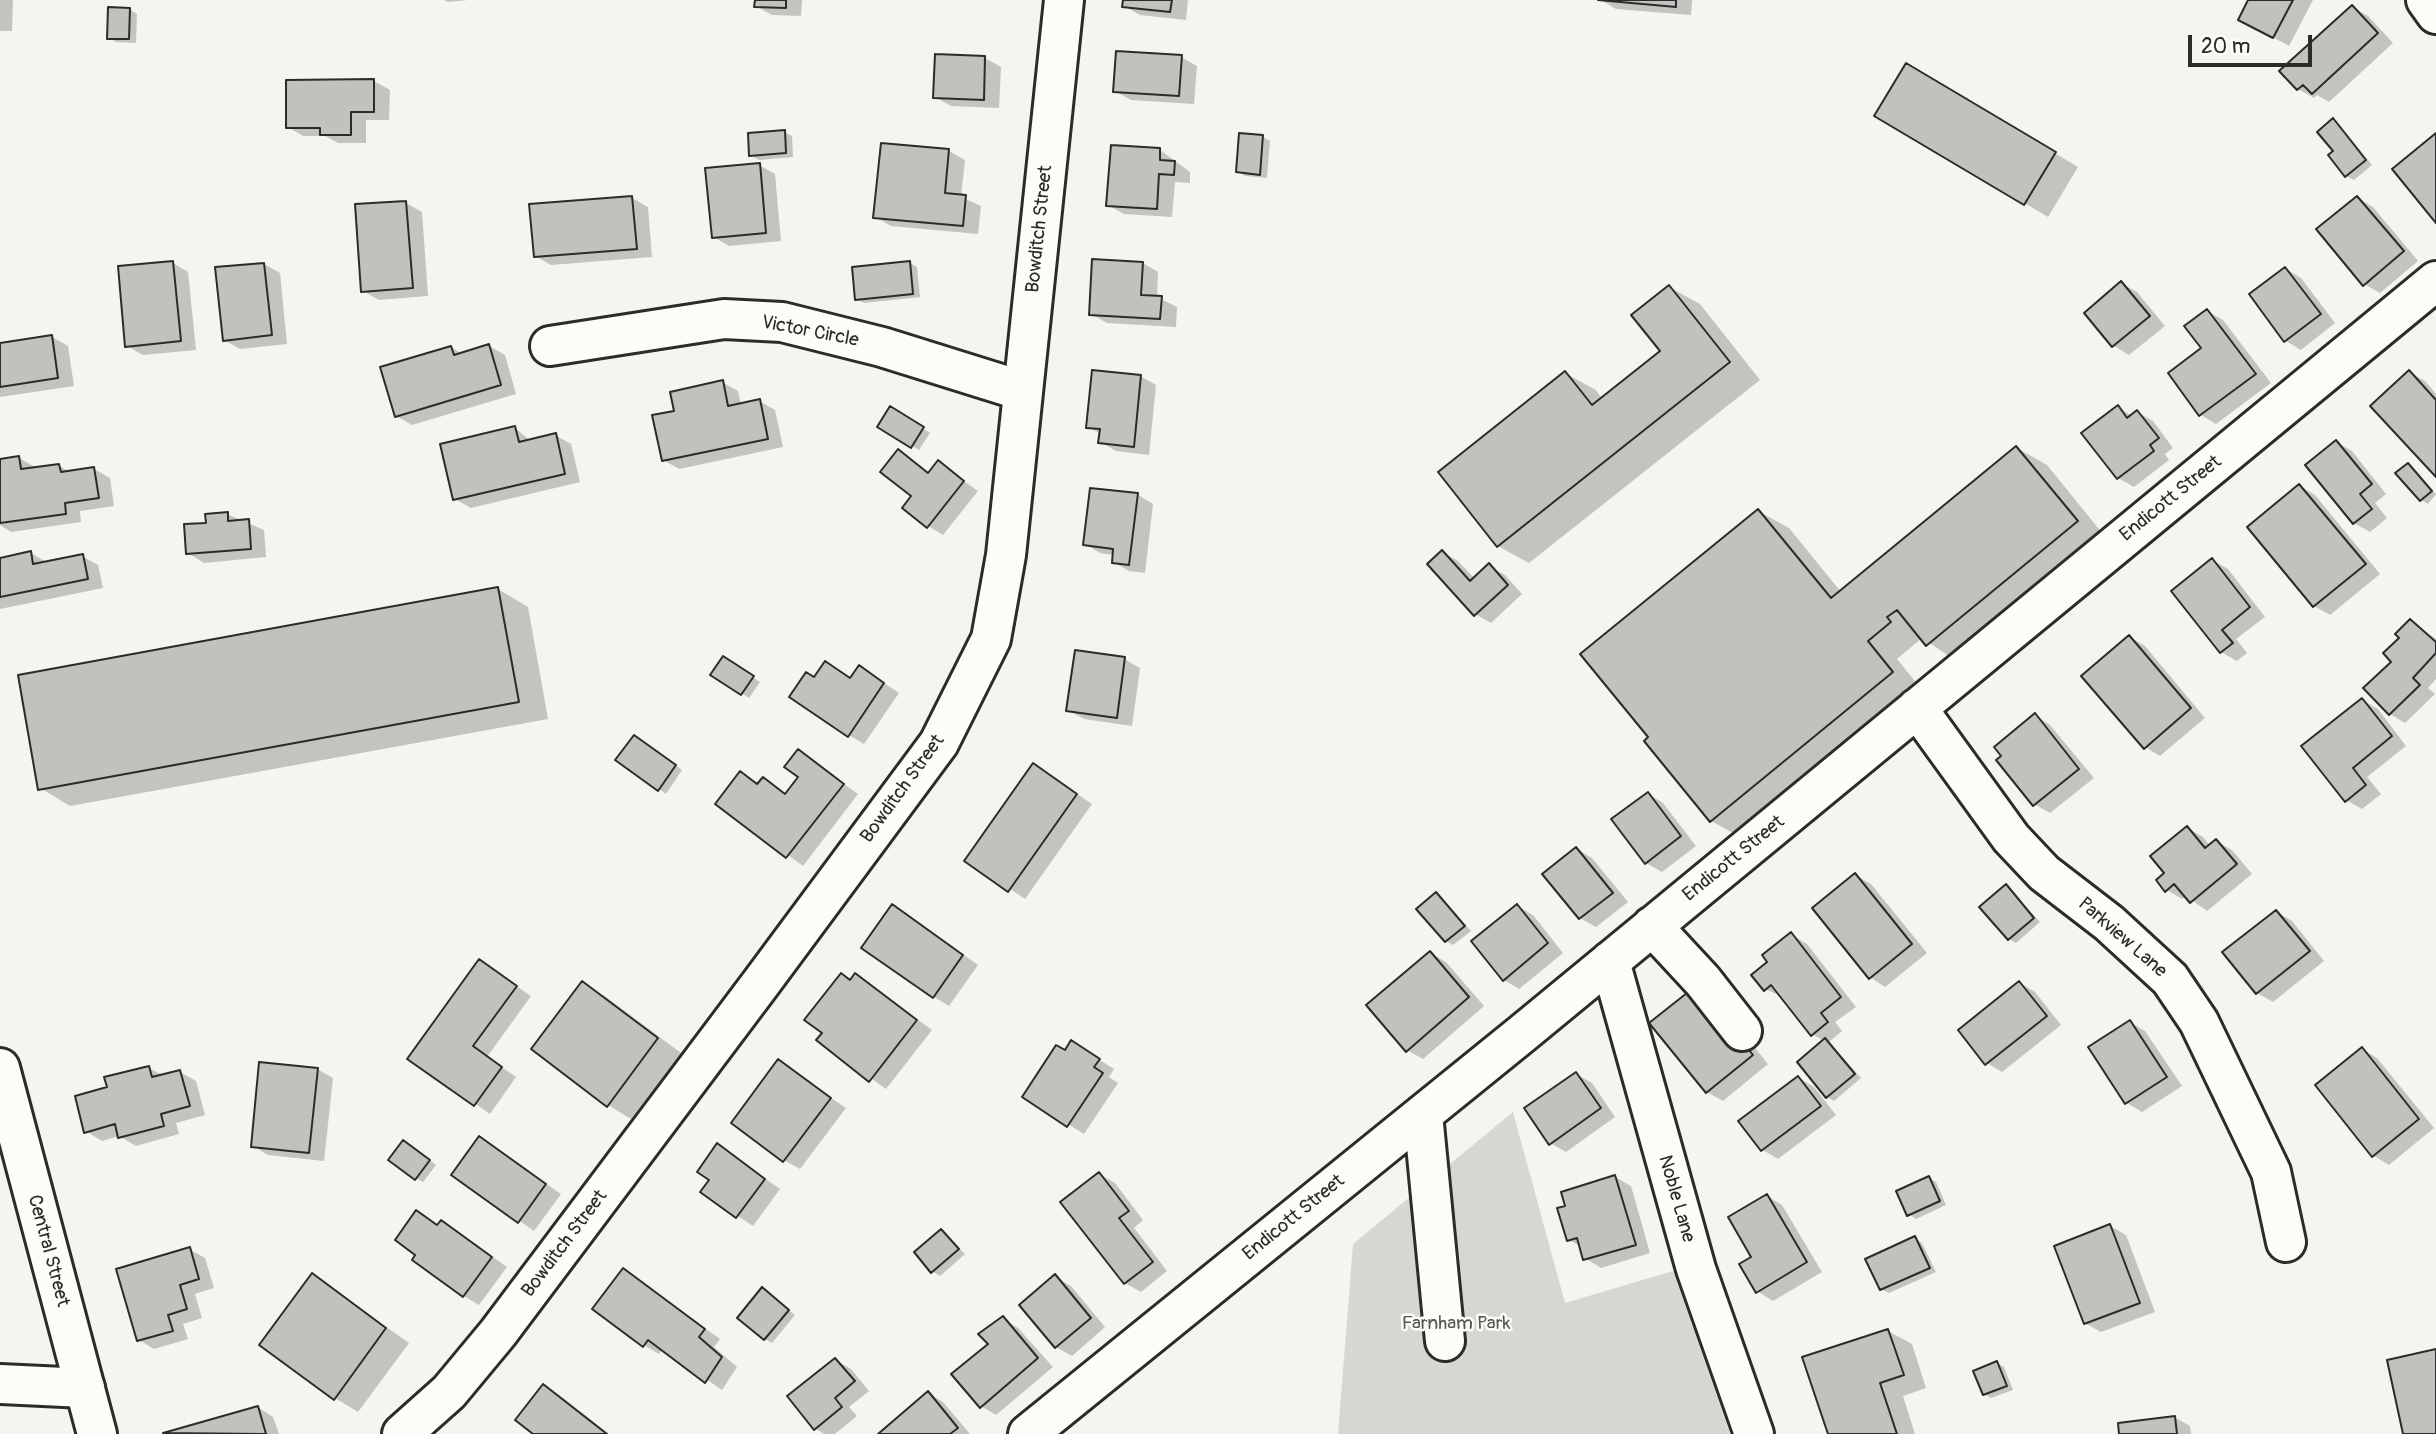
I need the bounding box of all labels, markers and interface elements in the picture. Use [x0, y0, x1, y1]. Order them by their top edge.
scale bar [2191, 21, 2315, 65]
text: 20 m [2201, 33, 2250, 60]
street label: Bowditch Street [1022, 164, 1058, 294]
street label: Victor Circle [759, 311, 861, 353]
street label: Endicott Street [2116, 451, 2226, 547]
street label: Bowditch Street [856, 730, 950, 848]
street label: Endicott Street [1679, 811, 1789, 907]
street label: Parkview Lane [2073, 893, 2171, 983]
street label: Noble Lane [1653, 1153, 1699, 1245]
street label: Endicott Street [1239, 1170, 1349, 1266]
street label: Bowditch Street [517, 1186, 613, 1302]
street label: Central Street [22, 1193, 74, 1309]
park label: Farnham Park [1402, 1313, 1510, 1335]

